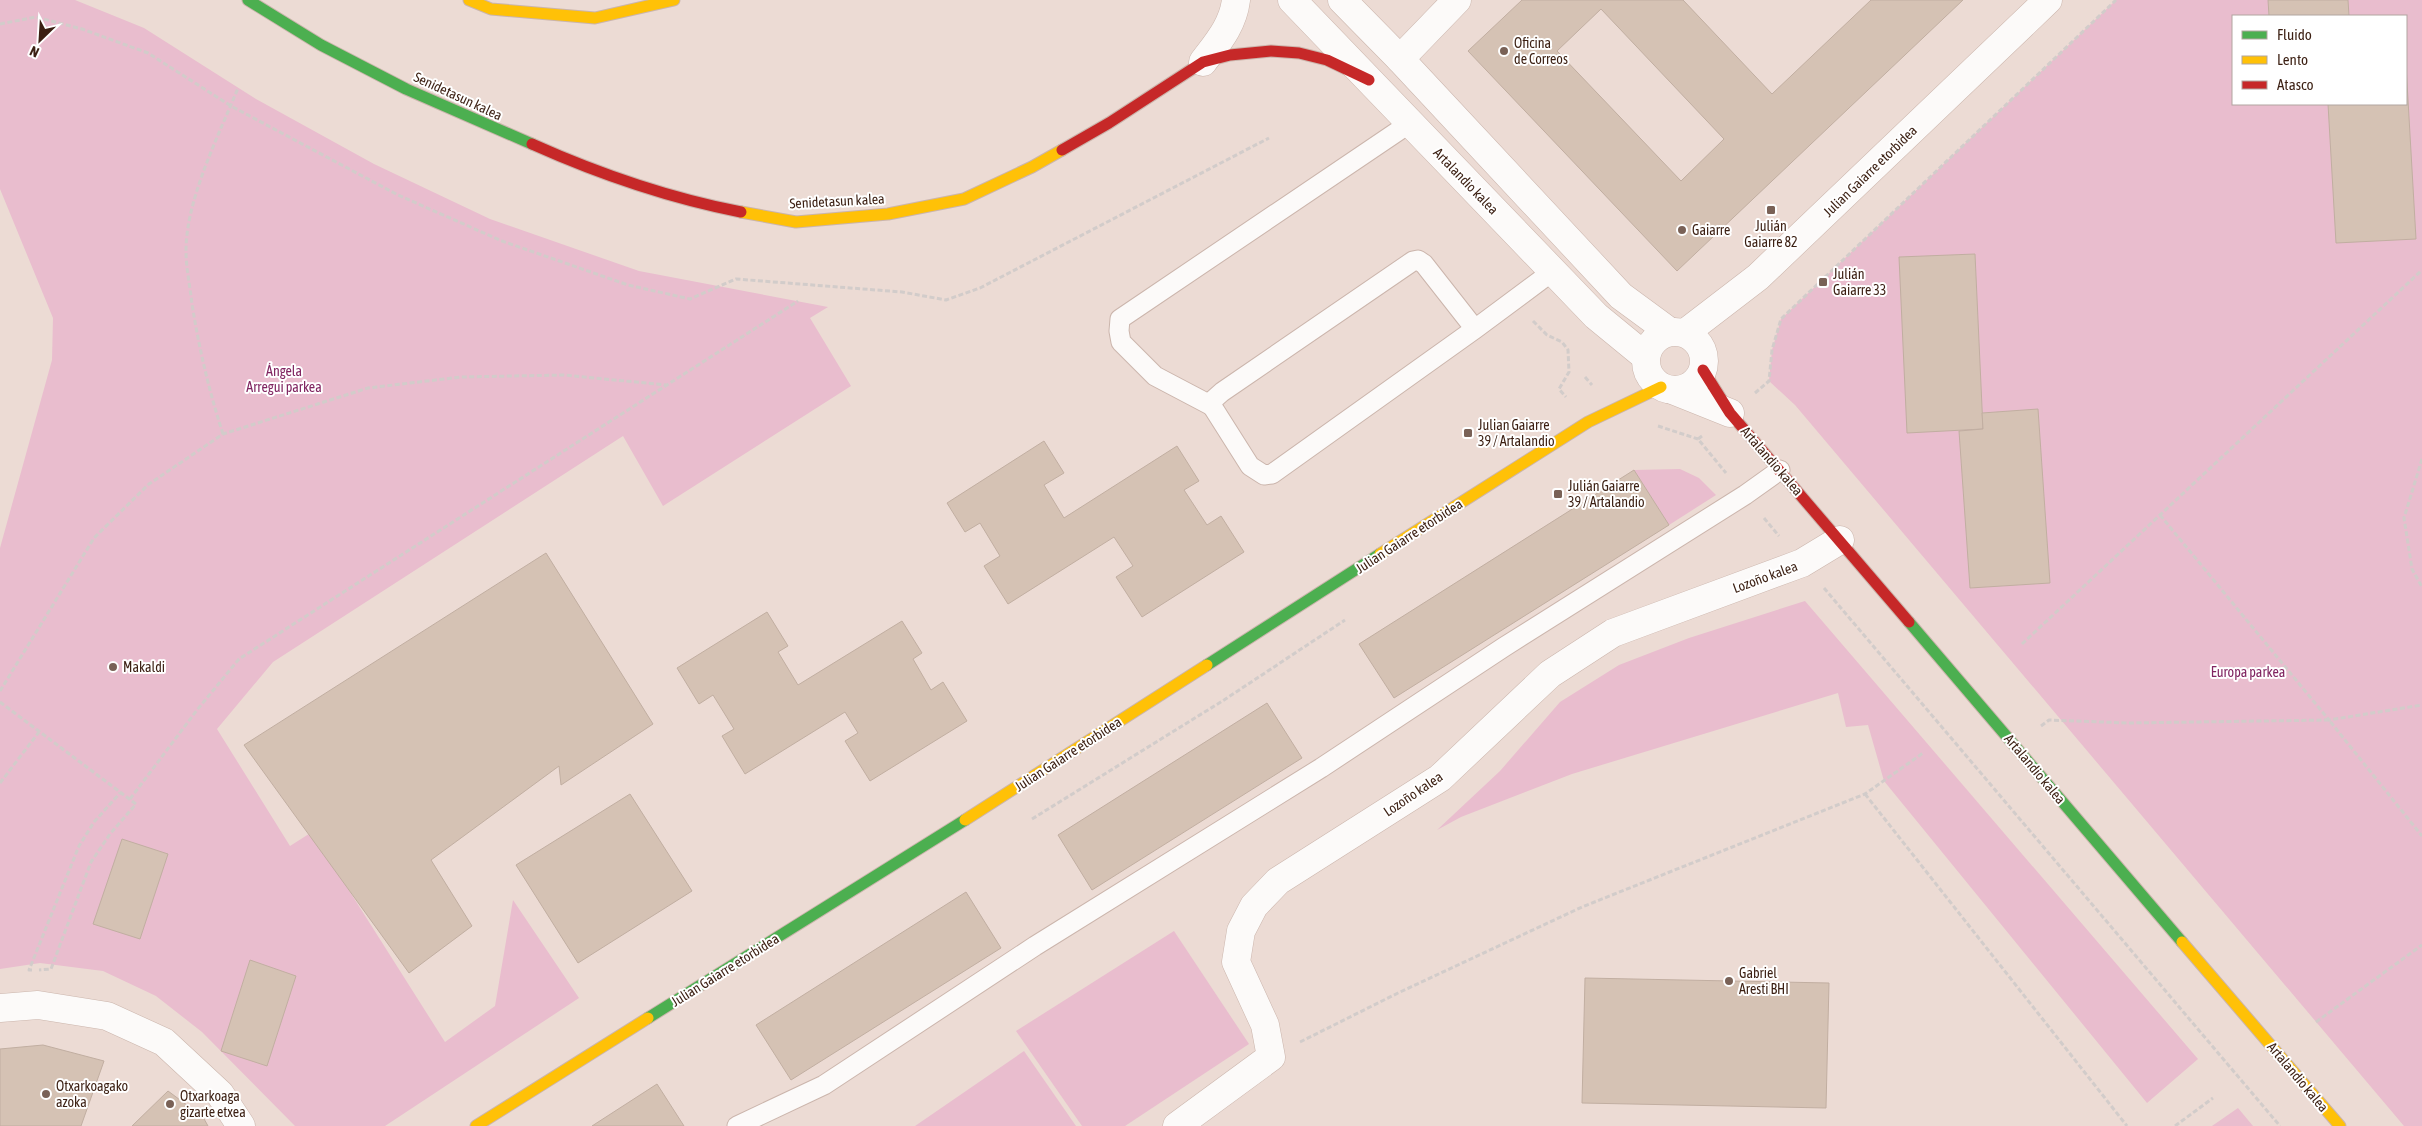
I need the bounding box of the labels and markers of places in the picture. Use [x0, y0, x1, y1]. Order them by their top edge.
place label: Oficina de Correos [1514, 35, 1568, 67]
marker: Oficina de Correos [1498, 45, 1510, 57]
marker: Julián Gaiarre 82 [1765, 204, 1777, 216]
place label: Julián Gaiarre 82 [1744, 218, 1798, 250]
place label: Gaiarre [1692, 222, 1730, 238]
marker: Gaiarre [1676, 224, 1688, 236]
place label: Julián Gaiarre 33 [1833, 266, 1886, 298]
marker: Julián Gaiarre 33 [1817, 276, 1829, 288]
place label: Julian Gaiarre 39 / Artalandio [1478, 417, 1555, 449]
marker: Julian Gaiarre 39 / Artalandio [1462, 427, 1474, 439]
place label: Julián Gaiarre 39 / Artalandio [1568, 478, 1645, 510]
marker: Julián Gaiarre 39 / Artalandio [1552, 488, 1564, 500]
place label: Makaldi [123, 659, 165, 675]
marker: Makaldi [107, 661, 119, 673]
place label: Gabriel Aresti BHI [1739, 965, 1789, 997]
marker: Gabriel Aresti BHI [1723, 975, 1735, 987]
place label: Otxarkoagako azoka [56, 1078, 128, 1110]
marker: Otxarkoagako azoka [40, 1088, 52, 1100]
place label: Otxarkoaga gizarte etxea [180, 1088, 246, 1120]
marker: Otxarkoaga gizarte etxea [164, 1098, 176, 1110]

